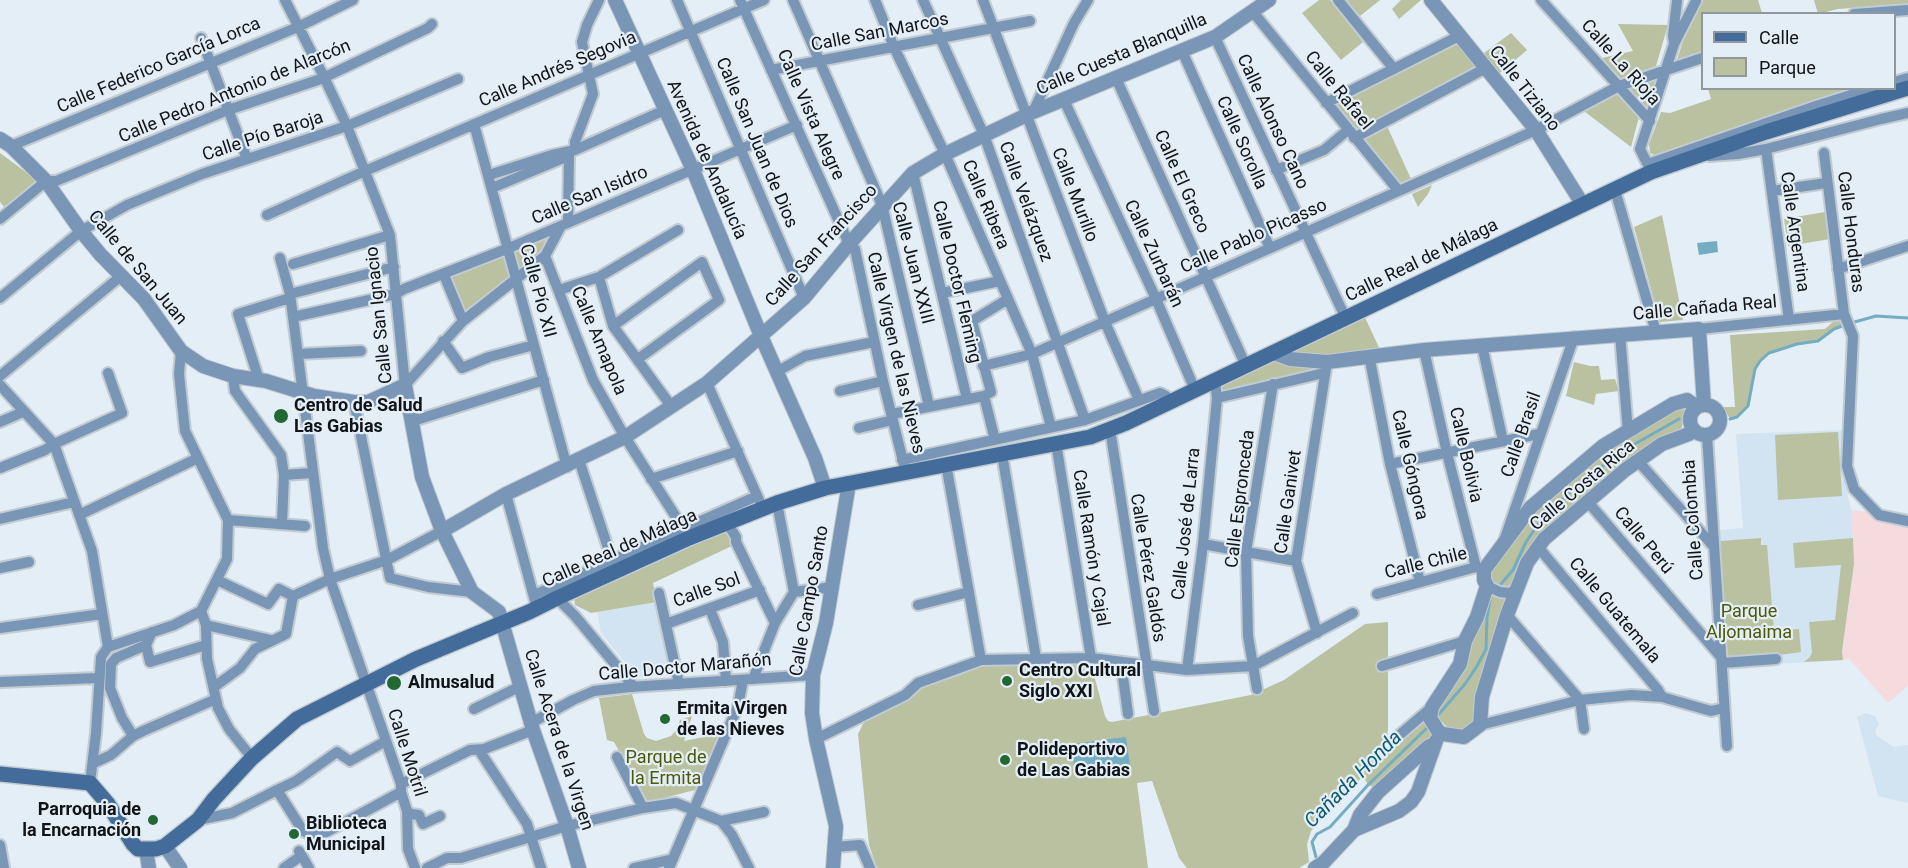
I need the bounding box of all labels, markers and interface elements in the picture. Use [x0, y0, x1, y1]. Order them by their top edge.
street label: Calle San Marcos [809, 9, 951, 57]
street label: Calle Cuesta Blanquilla [1033, 9, 1211, 101]
legend [1701, 12, 1896, 90]
street label: Calle Federico García Lorca [54, 13, 264, 119]
street label: Calle La Rioja [1576, 16, 1664, 110]
street label: Calle Andrés Segovia [476, 27, 640, 113]
text: Calle [1759, 27, 1799, 48]
street label: Calle Pedro Antonio de Alarcón [116, 35, 354, 149]
street label: Calle Tiziano [1484, 42, 1564, 136]
street label: Calle Vista Alegre [772, 46, 848, 184]
street label: Calle Rafael [1300, 47, 1376, 135]
street label: Calle Alonso Cano [1231, 51, 1313, 193]
street label: Calle San Juan de Dios [710, 55, 802, 231]
text: Parque [1759, 57, 1816, 78]
street label: Avenida de Andalucía [661, 77, 751, 243]
street label: Calle Sorolla [1211, 93, 1271, 193]
street label: Calle Pío Baroja [200, 107, 326, 167]
street label: Calle El Greco [1149, 127, 1213, 237]
street label: Calle Velázquez [993, 139, 1057, 265]
street label: Calle Murillo [1046, 145, 1102, 245]
street label: Calle Ribera [957, 157, 1013, 253]
street label: Calle San Isidro [529, 162, 651, 230]
street label: Calle Argentina [1775, 170, 1813, 294]
street label: Calle Honduras [1832, 170, 1868, 294]
street label: Calle San Francisco [761, 180, 883, 312]
street label: Calle Pablo Picasso [1177, 195, 1331, 279]
street label: Calle Zurbarán [1119, 197, 1187, 311]
street label: Calle Juan XXIII [886, 199, 938, 327]
street label: Calle Doctor Fleming [927, 199, 985, 365]
street label: Calle de San Juan [83, 206, 191, 330]
street label: Calle Real de Málaga [1342, 215, 1502, 307]
street label: Calle Pío XII [514, 242, 560, 340]
street label: Calle San Ignacio [362, 245, 398, 385]
street label: Calle Virgen de las Nieves [861, 250, 929, 456]
street label: Calle Amapola [565, 283, 631, 399]
street label: Calle Cañada Real [1632, 292, 1778, 326]
street label: Calle Brasil [1497, 389, 1547, 481]
place label: Centro de Salud Las Gabias [294, 395, 423, 438]
street label: Calle Bolivia [1444, 405, 1486, 505]
marker: Centro de Salud Las Gabias [272, 407, 290, 425]
street label: Calle Góngora [1386, 408, 1432, 522]
street label: Calle Espronceda [1222, 429, 1260, 569]
street label: Calle Costa Rica [1526, 436, 1640, 536]
street label: Calle José de Larra [1168, 447, 1206, 601]
street label: Calle Ganivet [1271, 449, 1307, 555]
street label: Calle Colombia [1679, 459, 1709, 581]
street label: Calle Ramón y Cajal [1067, 468, 1113, 628]
street label: Calle Pérez Galdós [1125, 492, 1169, 644]
street label: Calle Perú [1609, 503, 1677, 579]
street label: Calle Real de Málaga [539, 505, 701, 593]
street label: Calle Campo Santo [786, 524, 834, 678]
street label: Calle Chile [1383, 543, 1469, 585]
street label: Calle Guatemala [1563, 554, 1665, 668]
street label: Calle Sol [671, 569, 743, 613]
park label: Parque Aljomaima [1706, 601, 1792, 644]
street label: Calle Acera de la Virgen [519, 647, 597, 833]
street label: Calle Doctor Marañón [598, 650, 772, 686]
place label: Centro Cultural Siglo XXI [1019, 660, 1141, 702]
place label: Almusalud [408, 672, 494, 694]
marker: Almusalud [385, 674, 403, 692]
marker: Centro Cultural Siglo XXI [1000, 674, 1014, 688]
place label: Ermita Virgen de las Nieves [677, 698, 787, 740]
street label: Calle Motril [382, 706, 430, 800]
marker: Ermita Virgen de las Nieves [658, 712, 672, 726]
water label: Cañada Honda [1300, 726, 1408, 834]
place label: Polideportivo de Las Gabias [1017, 739, 1130, 782]
park label: Parque de la Ermita [626, 747, 706, 789]
marker: Polideportivo de Las Gabias [998, 753, 1012, 767]
place label: Parroquia de la Encarnación [22, 799, 141, 842]
marker: Parroquia de la Encarnación [146, 813, 160, 827]
place label: Biblioteca Municipal [306, 813, 387, 856]
marker: Biblioteca Municipal [287, 827, 301, 841]

